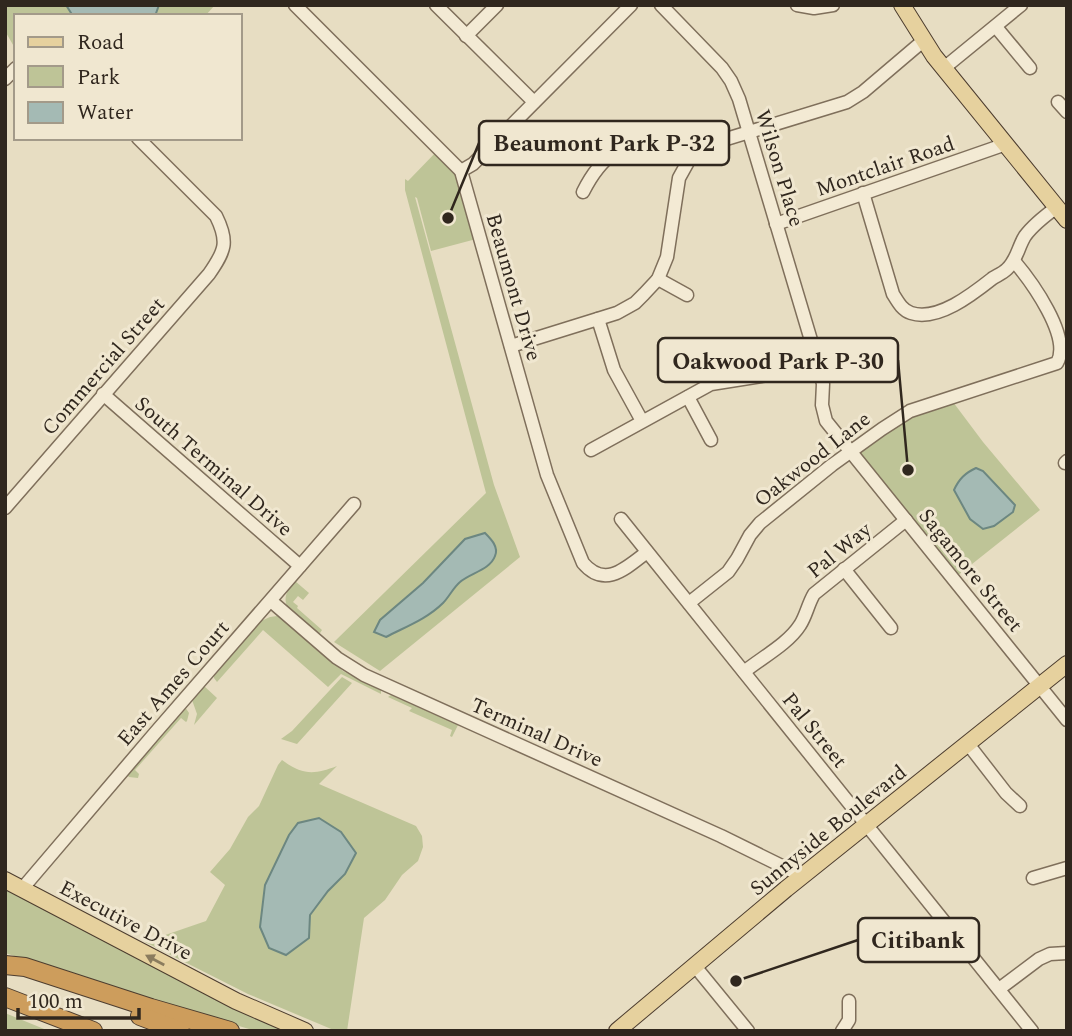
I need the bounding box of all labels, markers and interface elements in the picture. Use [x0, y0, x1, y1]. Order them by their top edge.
legend [14, 14, 242, 140]
text: Road [77, 27, 124, 59]
text: Park [77, 62, 121, 94]
text: Water [77, 97, 133, 129]
street label: Wilson Place [746, 106, 812, 231]
callout: Beaumont Park P-32 [479, 121, 729, 165]
text: Beaumont Park P-32 [493, 127, 715, 162]
street label: Montclair Road [811, 128, 959, 206]
street label: Beaumont Drive [477, 210, 549, 365]
street label: Commercial Street [34, 290, 173, 443]
callout: Oakwood Park P-30 [658, 338, 898, 382]
text: Oakwood Park P-30 [672, 345, 884, 380]
street label: South Terminal Drive [127, 389, 300, 545]
street label: Oakwood Lane [747, 404, 878, 516]
street label: Sagamore Street [910, 502, 1030, 640]
street label: Pal Way [800, 514, 880, 587]
street label: East Ames Court [110, 614, 238, 754]
street label: Pal Street [774, 686, 855, 776]
street label: Terminal Drive [466, 690, 608, 776]
street label: Sunnyside Boulevard [743, 757, 914, 904]
street label: Executive Drive [53, 872, 198, 969]
callout: Citibank [858, 918, 979, 962]
text: Citibank [871, 924, 965, 959]
one-way arrow [145, 954, 165, 965]
scale bar [18, 976, 138, 1020]
text: 100 m [28, 986, 83, 1018]

